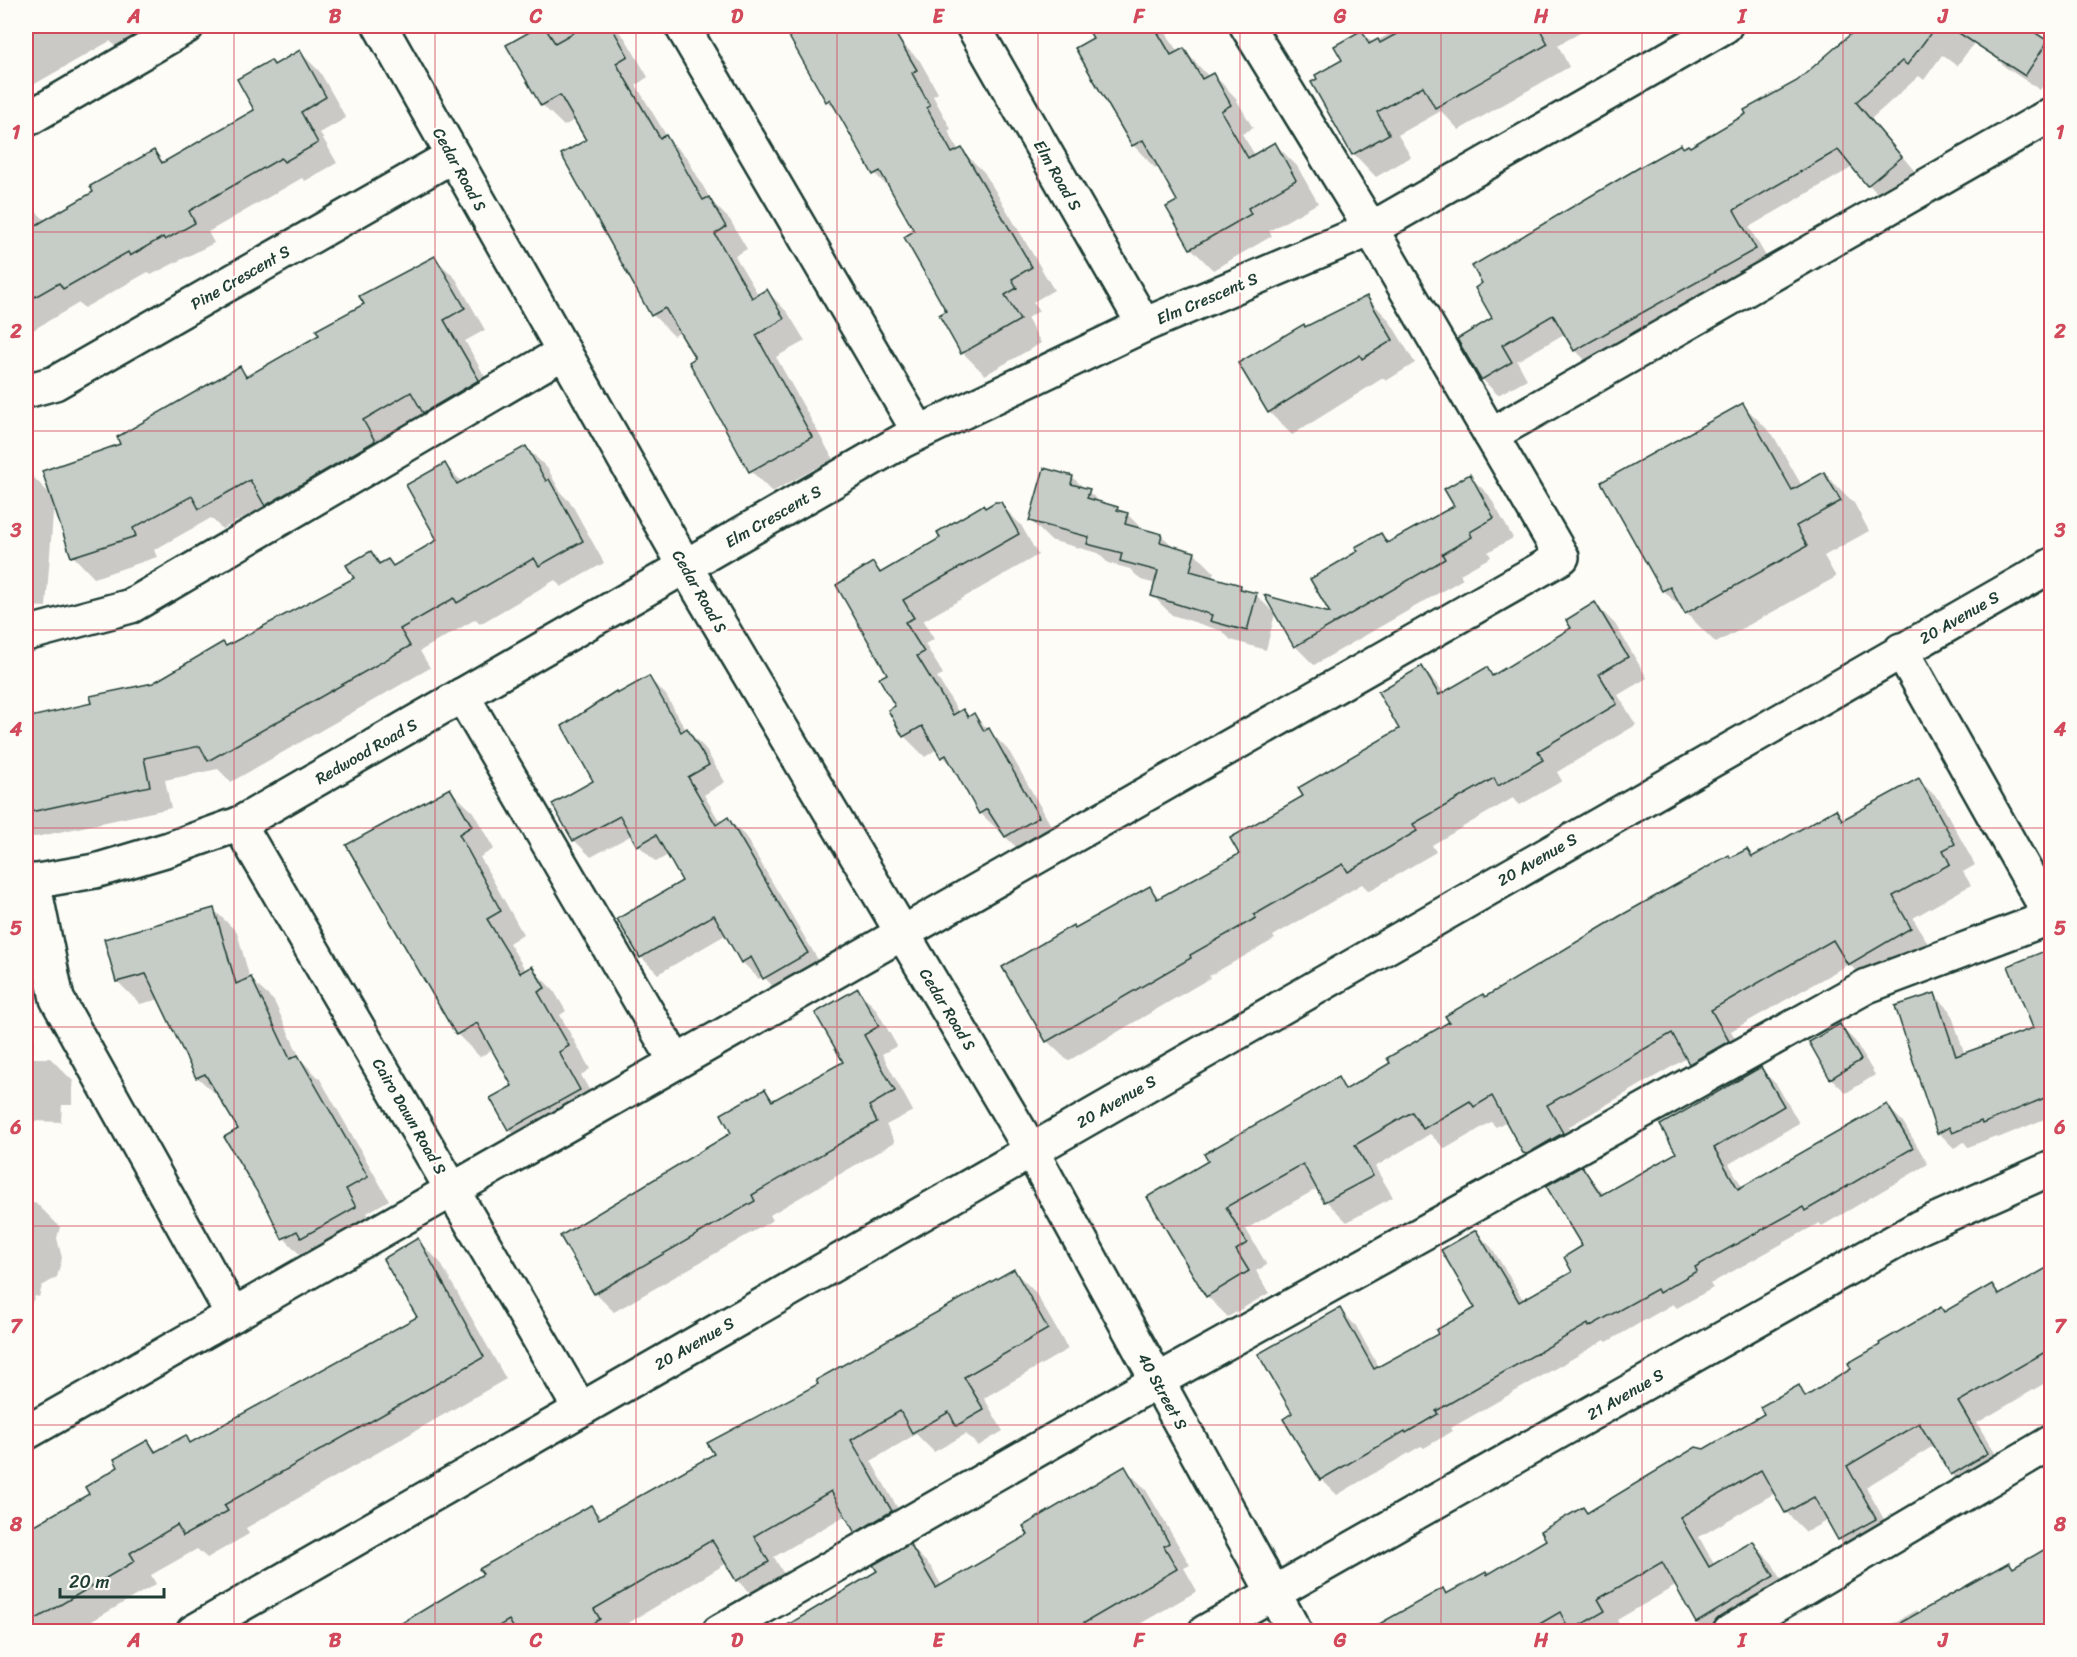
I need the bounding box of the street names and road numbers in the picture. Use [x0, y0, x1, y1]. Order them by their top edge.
street label: Cedar Road S [425, 122, 495, 217]
street label: Elm Road S [1025, 134, 1090, 216]
street label: Pine Crescent S [185, 237, 296, 318]
street label: Elm Crescent S [1152, 264, 1263, 333]
street label: Elm Crescent S [719, 477, 827, 556]
street label: Cedar Road S [664, 544, 735, 639]
street label: 20 Avenue S [1914, 583, 2005, 652]
street label: Redwood Road S [309, 710, 423, 793]
street label: 20 Avenue S [1492, 825, 1583, 894]
street label: Cedar Road S [911, 962, 984, 1057]
street label: Cairo Dawn Road S [364, 1052, 455, 1180]
street label: 20 Avenue S [1071, 1067, 1162, 1136]
street label: 20 Avenue S [649, 1309, 740, 1378]
street label: 40 Street S [1129, 1347, 1196, 1435]
street label: 21 Avenue S [1581, 1360, 1670, 1428]

